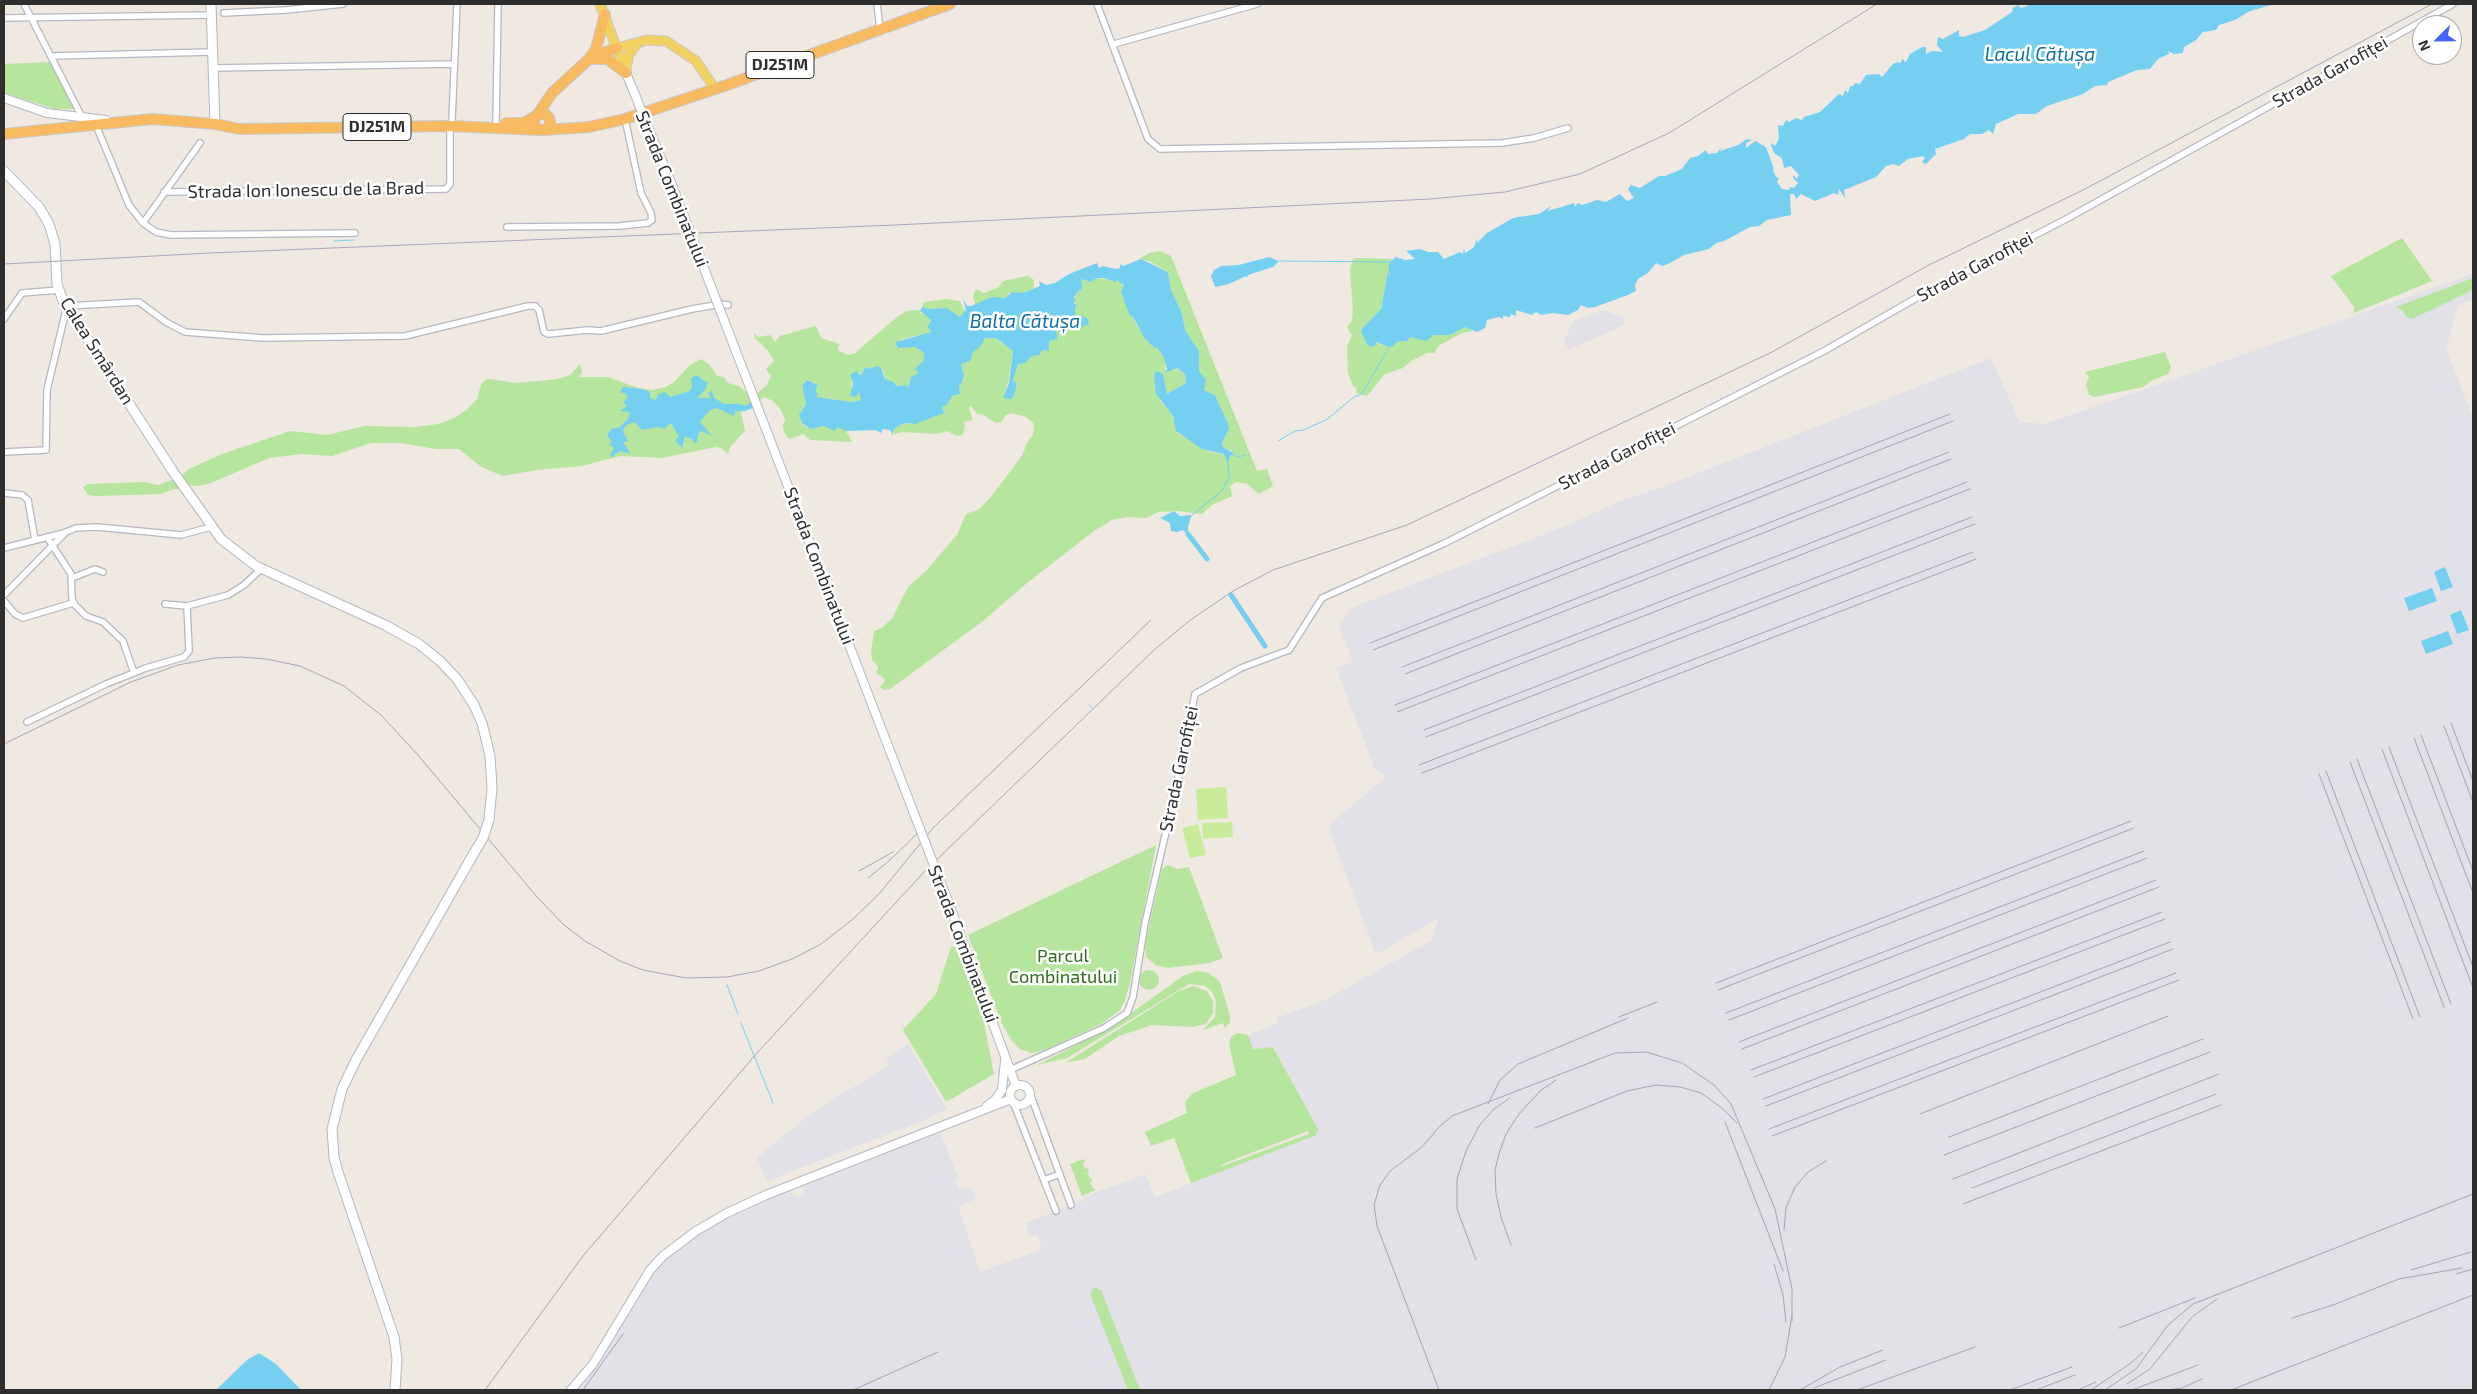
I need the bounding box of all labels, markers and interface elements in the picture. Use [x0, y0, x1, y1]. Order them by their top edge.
north arrow [2412, 15, 2462, 65]
street label: Strada Garofiței [2269, 31, 2391, 113]
text: N [2414, 38, 2433, 54]
water label: Lacul Cătușa [1985, 44, 2095, 66]
road number: DJ251M [746, 52, 814, 78]
street label: Strada Combinatului [631, 108, 713, 270]
road number: DJ251M [343, 114, 411, 140]
street label: Strada Ion Ionescu de la Brad [187, 177, 425, 203]
street label: Strada Garofiței [1913, 227, 2037, 307]
street label: Calea Smârdan [55, 293, 139, 409]
water label: Balta Cătușa [970, 311, 1080, 333]
street label: Strada Garofiței [1555, 417, 1679, 495]
street label: Strada Combinatului [779, 484, 859, 648]
street label: Strada Garofiței [1155, 704, 1203, 834]
street label: Strada Combinatului [923, 862, 1003, 1026]
park label: Parcul Combinatului [1009, 945, 1117, 988]

